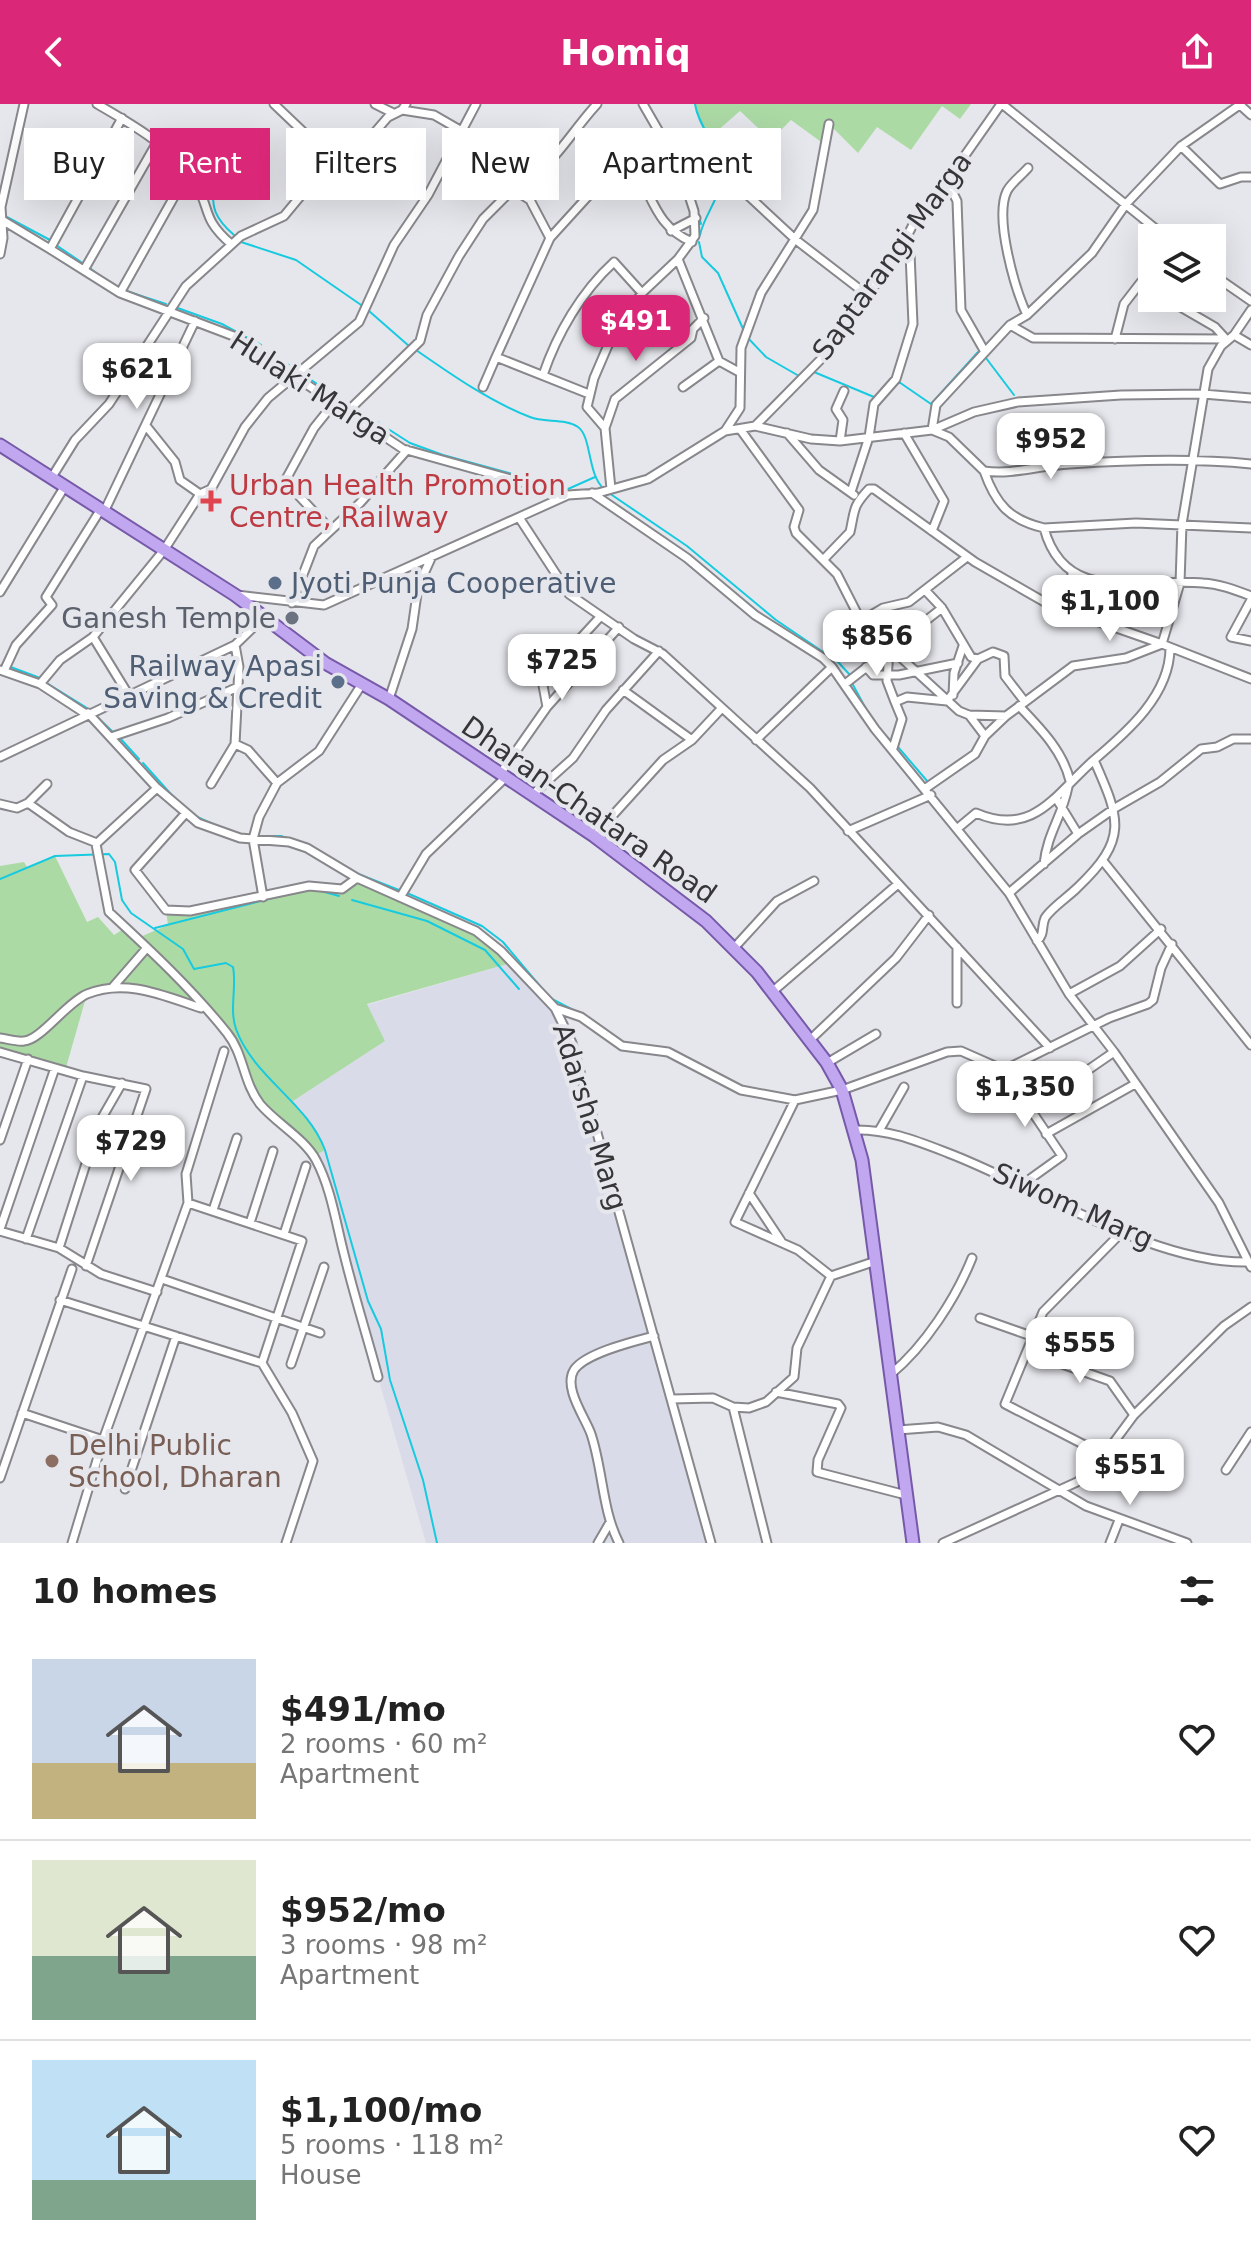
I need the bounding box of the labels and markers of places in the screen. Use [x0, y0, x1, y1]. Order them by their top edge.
pin: $491 [589, 295, 683, 363]
pin: $621 [90, 343, 184, 411]
pin: $952 [1004, 413, 1098, 481]
place label: Urban Health Promotion Centre, Railway [229, 469, 566, 534]
marker: Urban Health Promotion Centre, Railway [200, 490, 222, 512]
place label: Jyoti Punja Cooperative [289, 567, 616, 600]
marker: Jyoti Punja Cooperative [266, 574, 284, 592]
pin: $1,100 [1045, 575, 1175, 643]
place label: Ganesh Temple [61, 602, 276, 635]
marker: Ganesh Temple [283, 609, 301, 627]
pin: $856 [830, 610, 924, 678]
pin: $725 [515, 634, 609, 702]
place label: Railway Apasi Saving & Credit [103, 650, 322, 715]
marker: Railway Apasi Saving & Credit [329, 673, 347, 691]
pin: $1,350 [960, 1061, 1090, 1129]
pin: $729 [84, 1115, 178, 1183]
pin: $555 [1033, 1317, 1127, 1385]
place label: Delhi Public School, Dharan [68, 1429, 282, 1494]
pin: $551 [1083, 1439, 1177, 1507]
marker: Delhi Public School, Dharan [43, 1452, 61, 1470]

